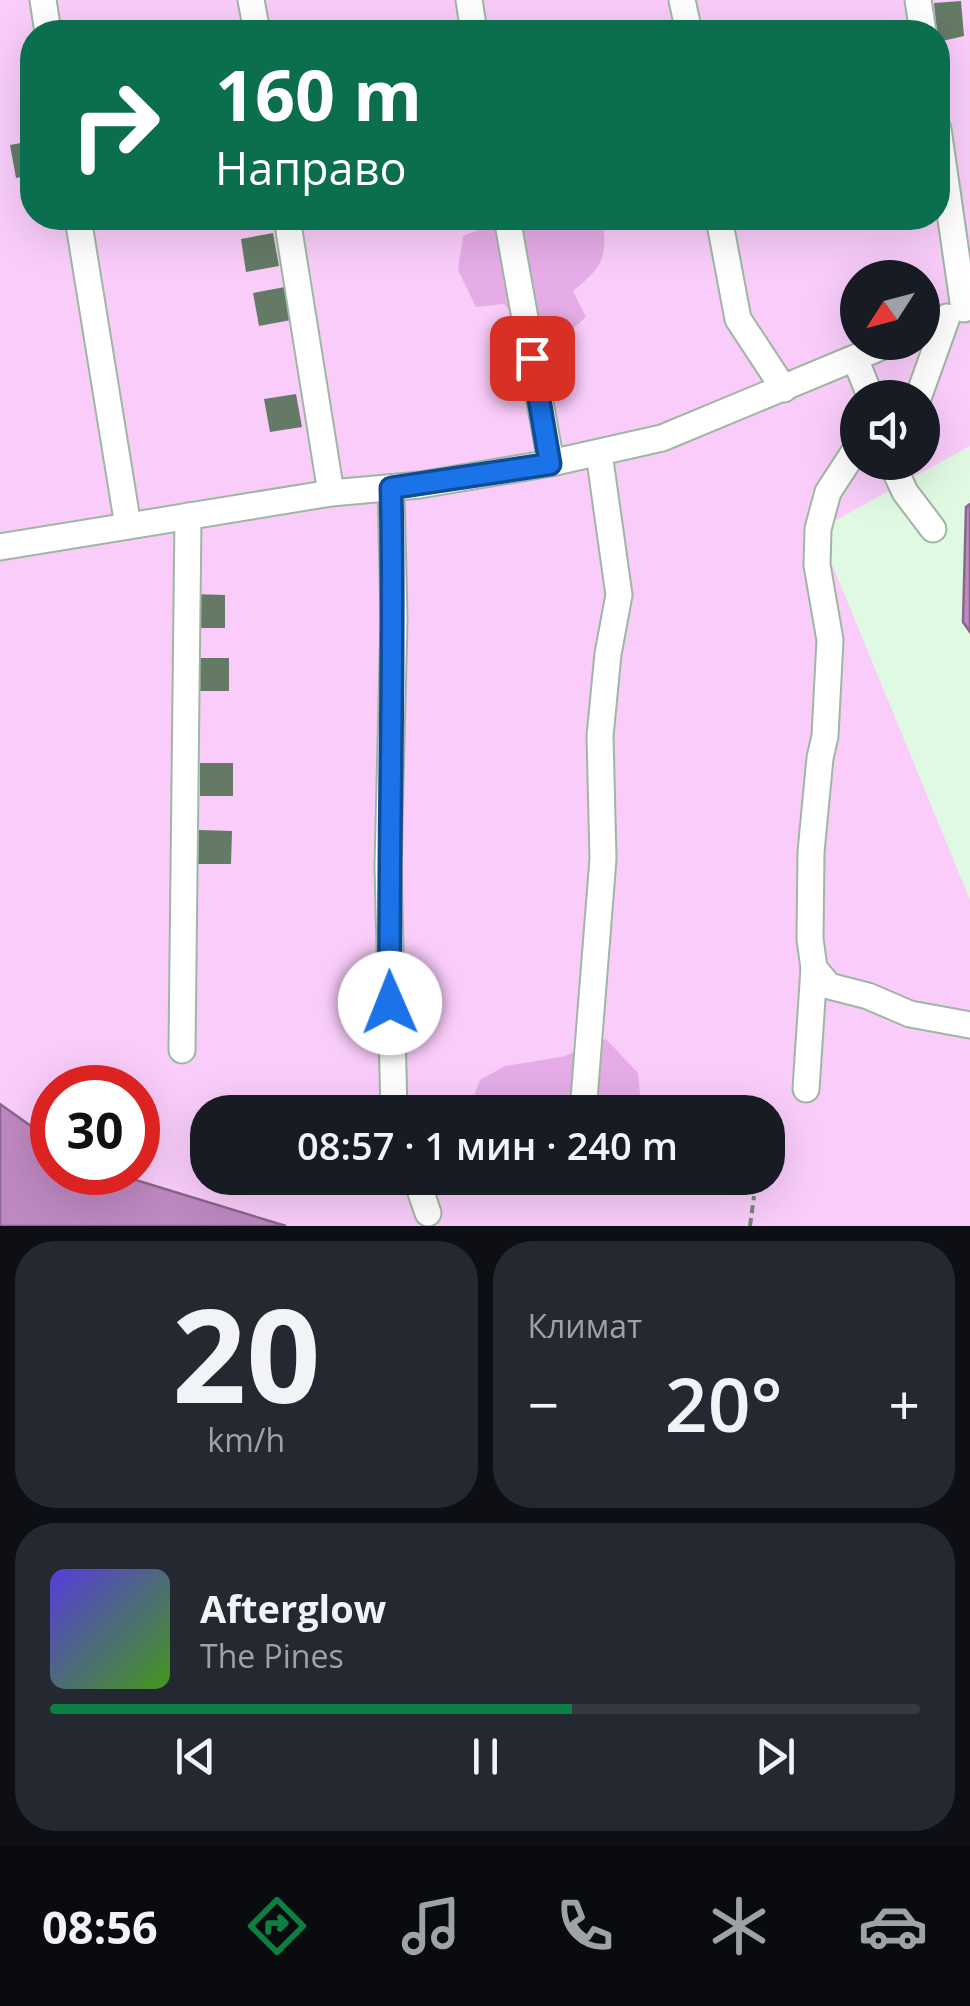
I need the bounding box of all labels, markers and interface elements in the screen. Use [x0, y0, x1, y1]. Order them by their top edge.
text: 160 m [215, 46, 422, 142]
icon: right [50, 60, 180, 190]
text: Направо [215, 137, 407, 198]
north arrow [840, 260, 940, 360]
map controls [840, 260, 940, 480]
pin [490, 316, 575, 401]
icon: arrive [505, 331, 560, 386]
button: sound [840, 380, 940, 480]
position arrow [338, 951, 442, 1055]
speed limit sign: 30 [30, 1065, 160, 1195]
text: 08:57 · 1 мин · 240 m [297, 1119, 678, 1171]
text: 20 [172, 1264, 321, 1441]
text: Климат [528, 1304, 642, 1347]
text: 20° [665, 1352, 783, 1454]
text: − [528, 1366, 559, 1441]
text: + [889, 1366, 920, 1441]
text: km/h [207, 1418, 285, 1461]
text: Afterglow [200, 1582, 386, 1634]
text: The Pines [200, 1634, 344, 1677]
icon: previous [168, 1729, 223, 1784]
icon: pause [458, 1729, 513, 1784]
icon: next [748, 1729, 803, 1784]
icon: directions [242, 1891, 312, 1961]
icon: music [396, 1891, 466, 1961]
icon: phone [550, 1891, 620, 1961]
icon: climate [704, 1891, 774, 1961]
icon: car [858, 1891, 928, 1961]
text: 08:56 [42, 1896, 158, 1957]

